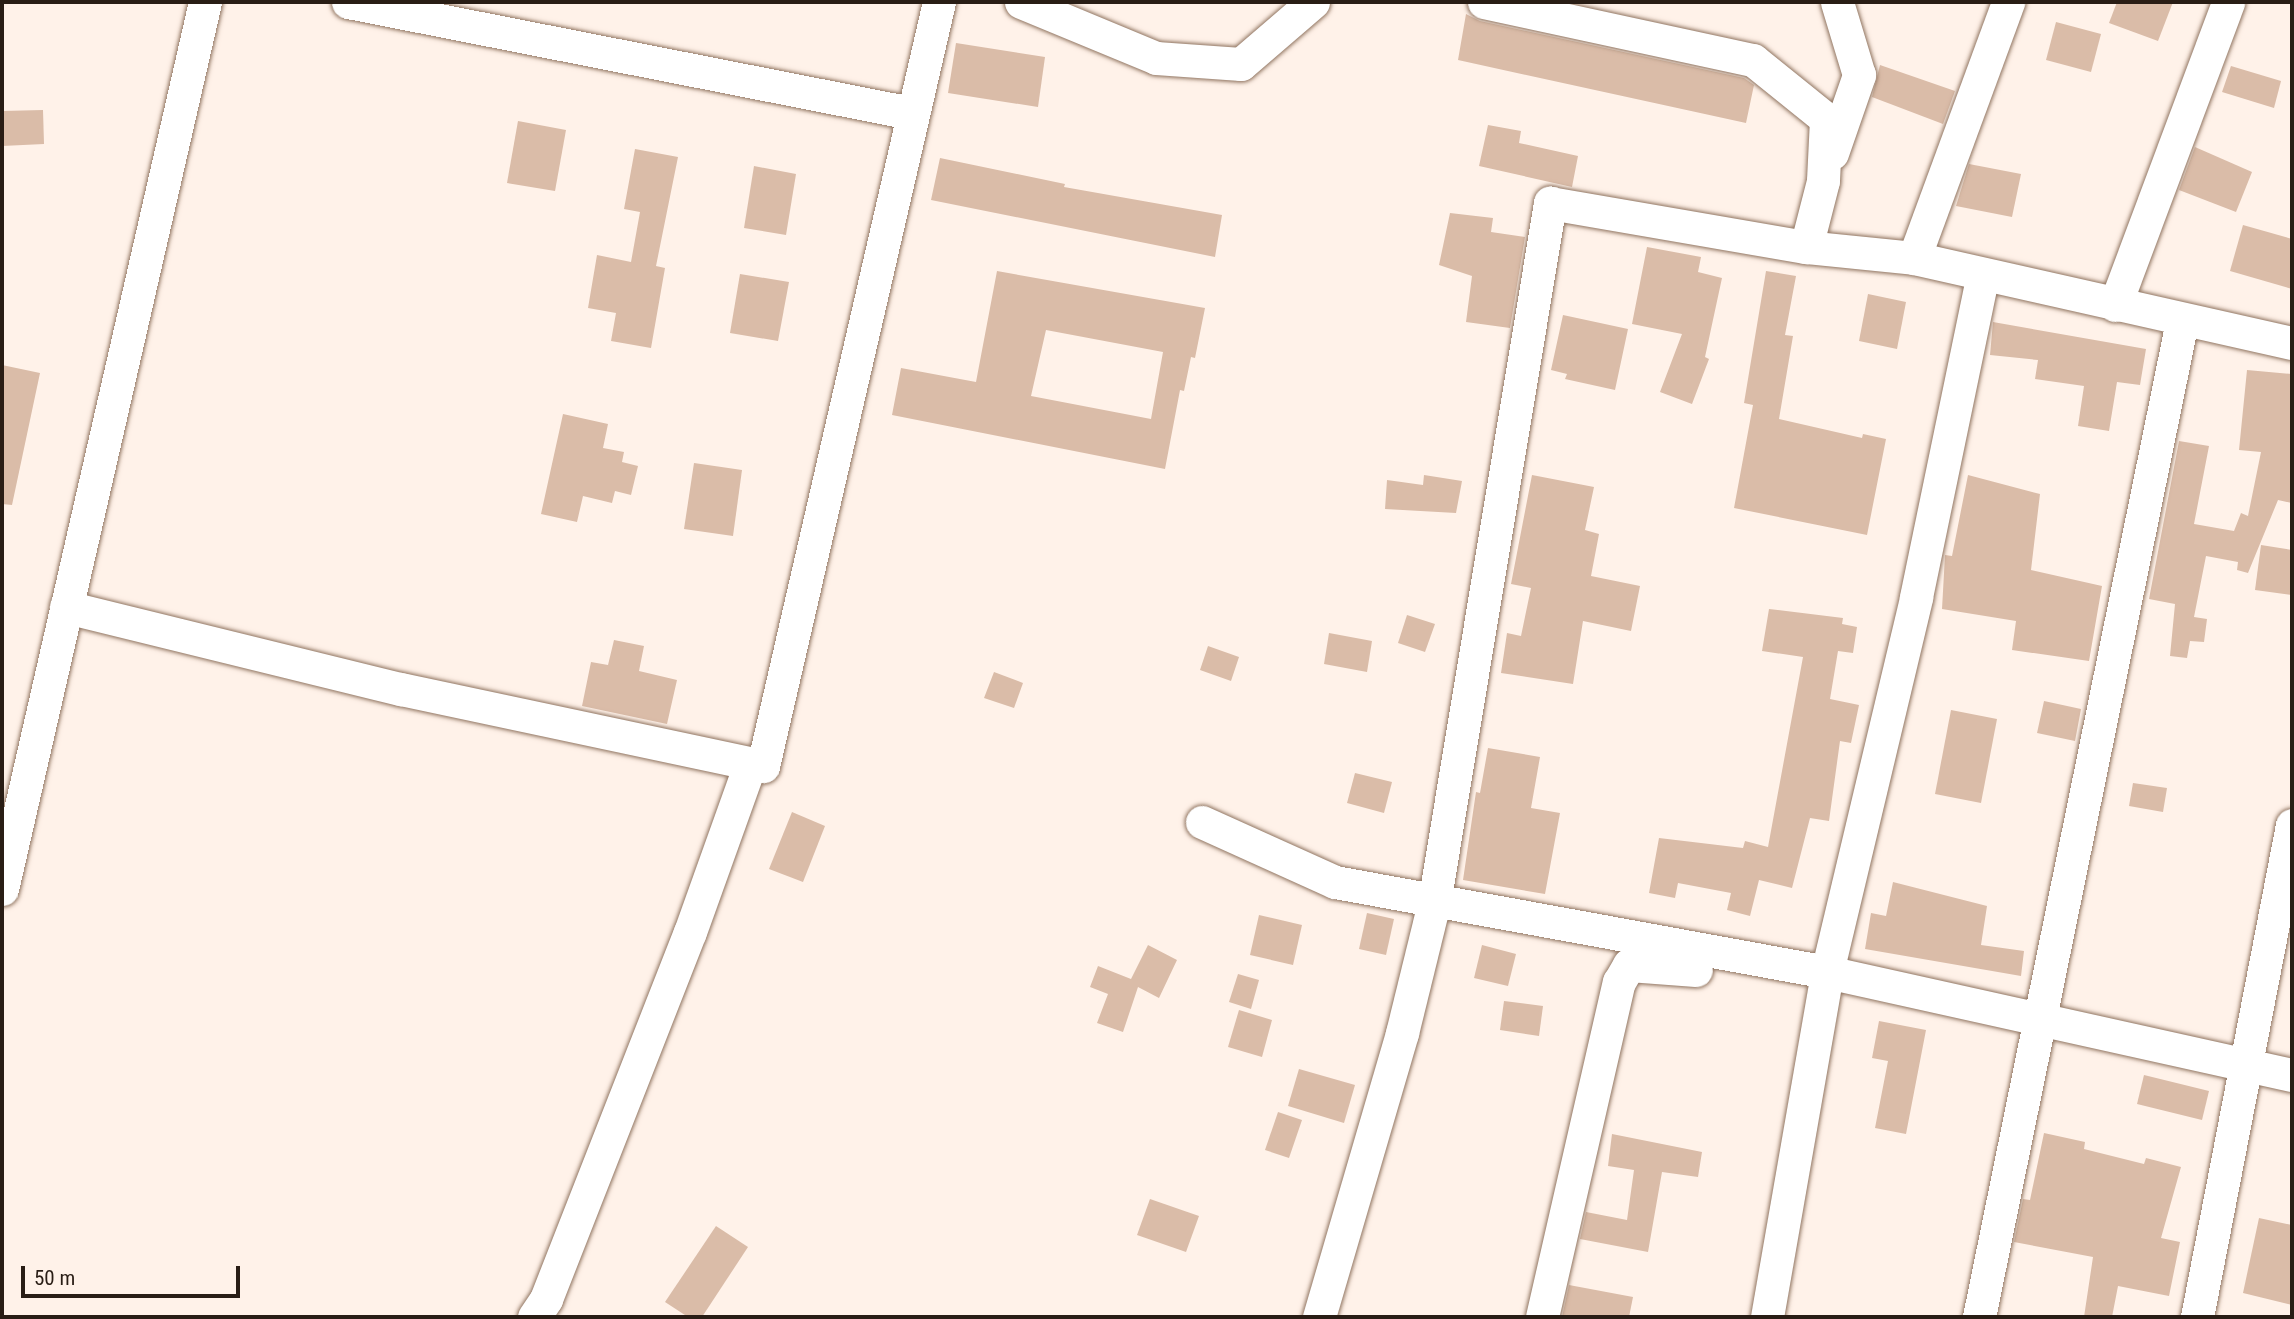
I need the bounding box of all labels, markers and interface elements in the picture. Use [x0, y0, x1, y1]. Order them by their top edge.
scale bar [24, 1252, 243, 1296]
text: 50 m [34, 1266, 75, 1290]

